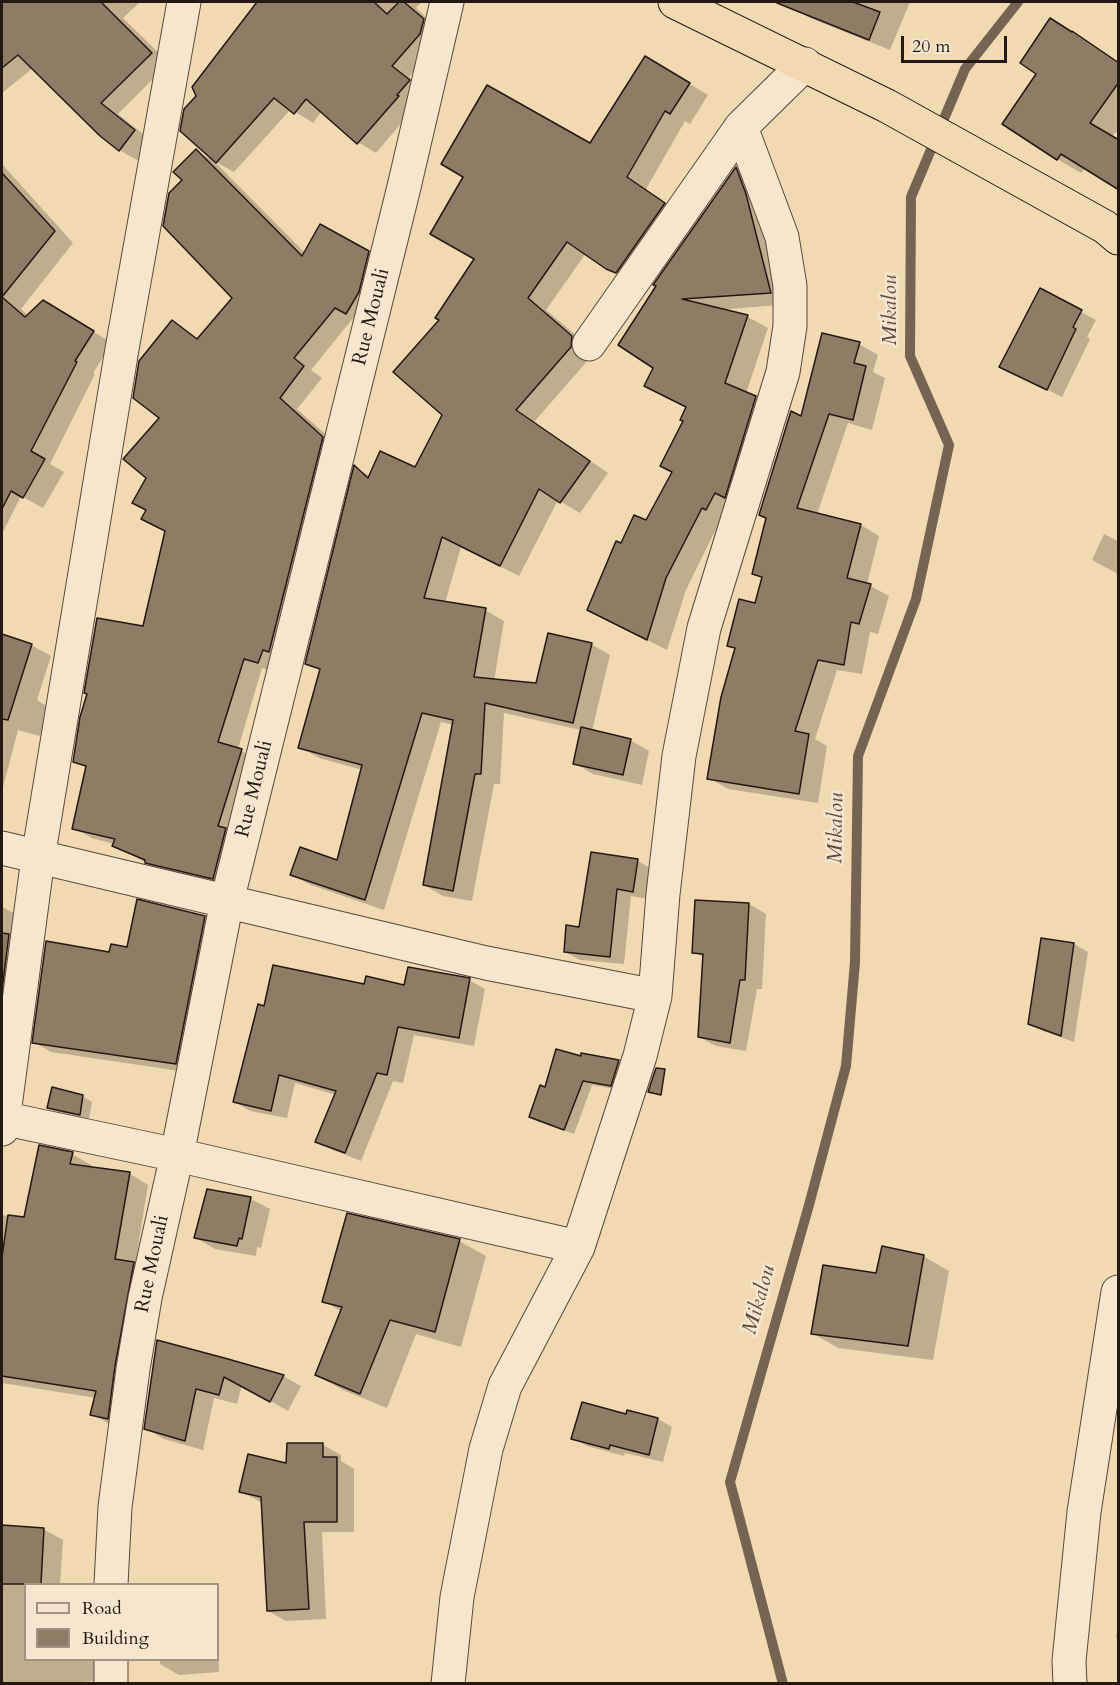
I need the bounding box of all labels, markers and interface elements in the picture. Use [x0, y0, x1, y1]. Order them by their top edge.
scale bar [904, 24, 1010, 62]
text: 20 m [912, 34, 951, 59]
street label: Rue Mouali [348, 266, 396, 368]
water label: Mikalou [878, 274, 904, 346]
street label: Rue Mouali [231, 738, 279, 840]
water label: Mikalou [824, 792, 850, 864]
street label: Rue Mouali [131, 1213, 175, 1315]
water label: Mikalou [738, 1262, 782, 1338]
legend [24, 1583, 219, 1661]
text: Road [82, 1596, 122, 1621]
text: Building [82, 1626, 149, 1651]

